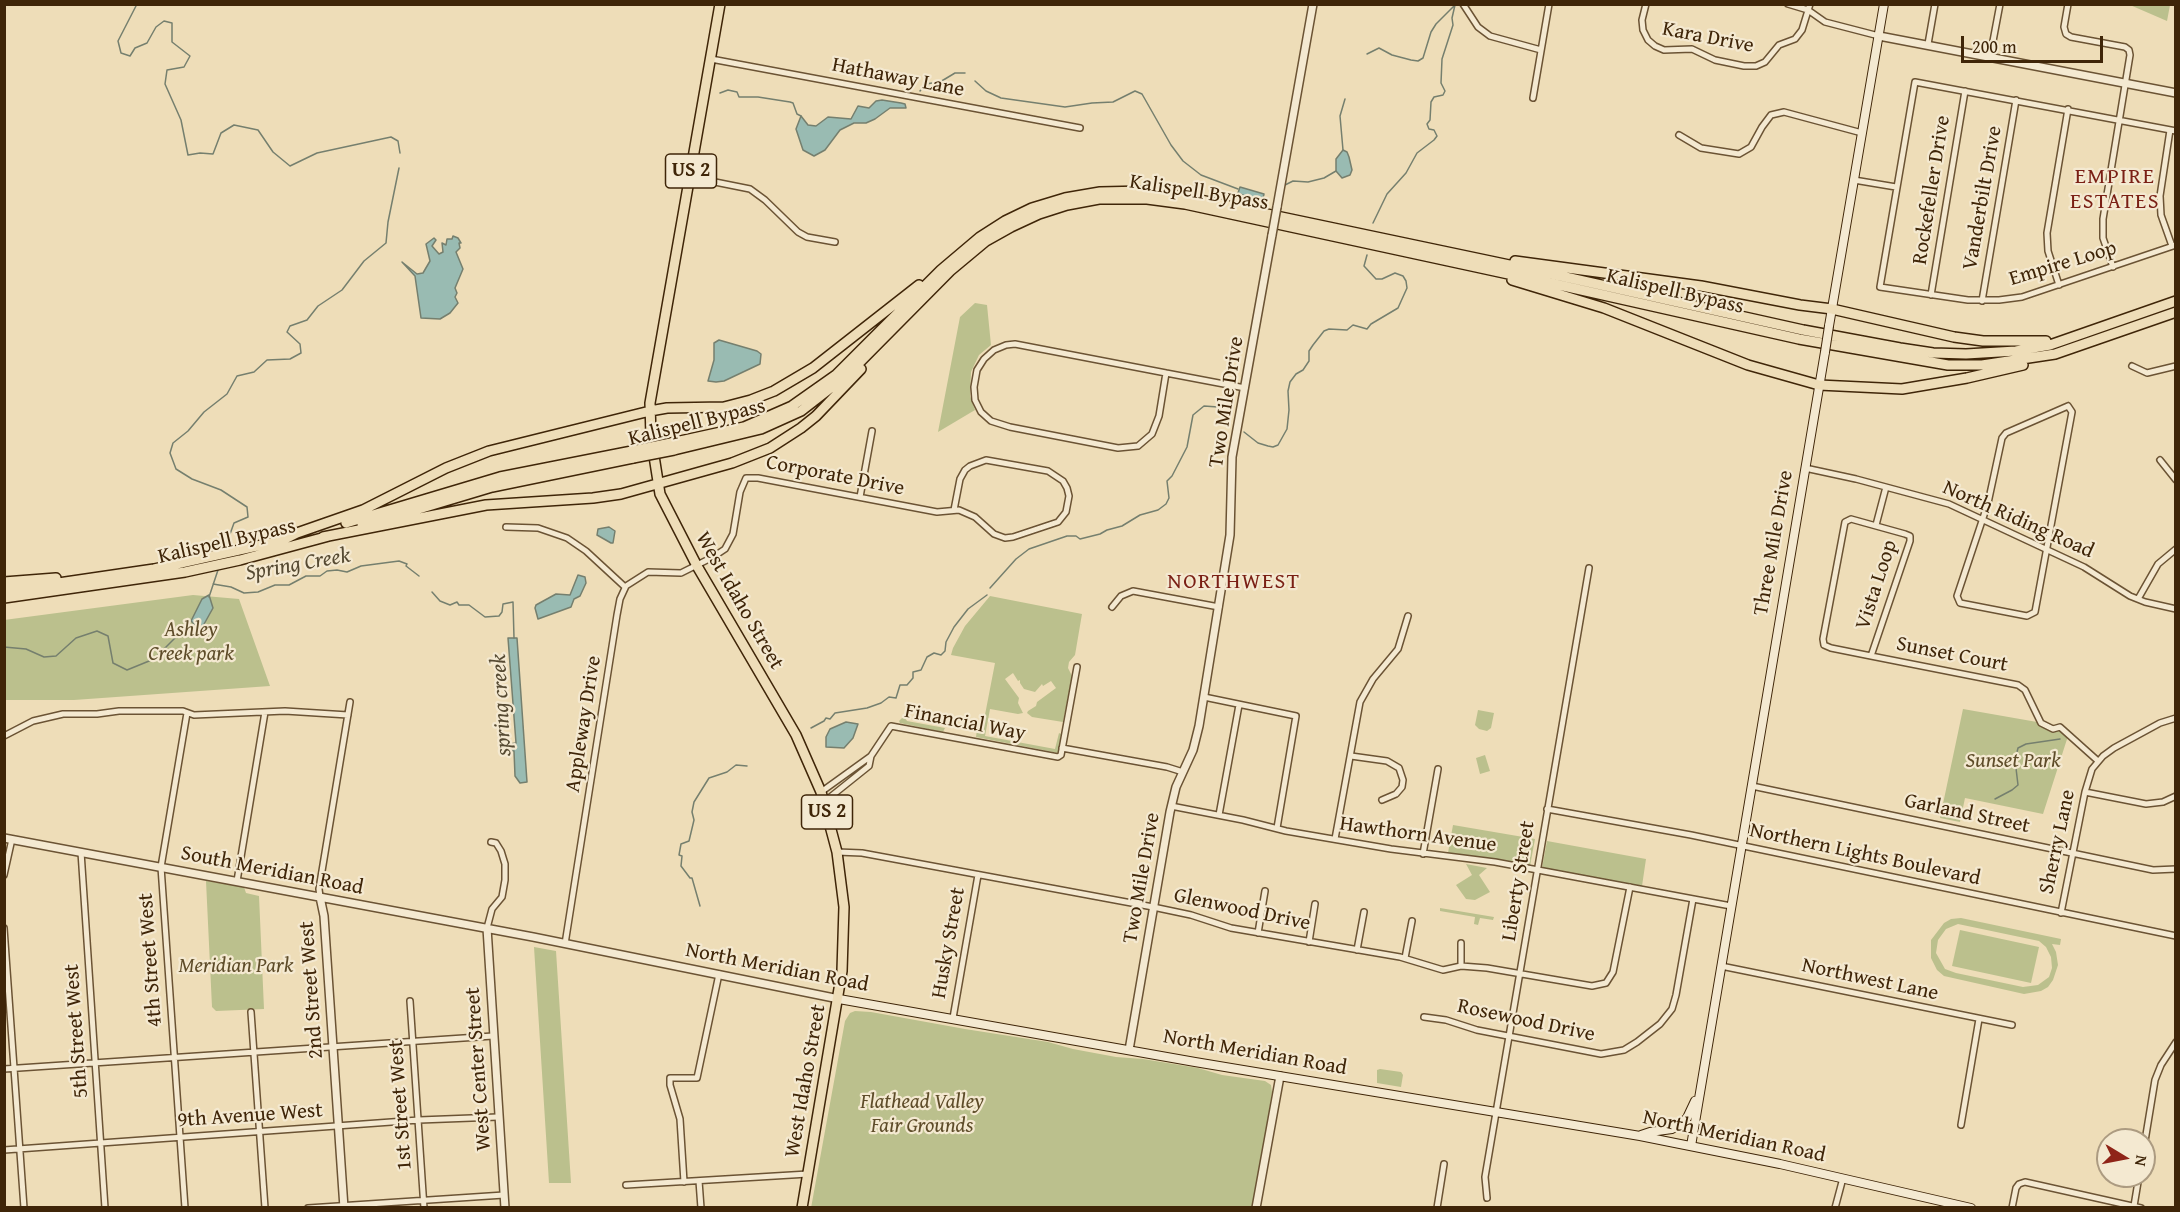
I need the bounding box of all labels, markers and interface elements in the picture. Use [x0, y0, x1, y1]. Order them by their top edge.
street label: Kara Drive [1660, 17, 1756, 59]
scale bar [1964, 24, 2106, 62]
text: 200 m [1972, 33, 2017, 60]
street label: Hathaway Lane [830, 53, 966, 103]
street label: Rockefeller Drive [1908, 114, 1956, 266]
street label: Vanderbilt Drive [1958, 124, 2008, 272]
road number: US 2 [666, 154, 716, 188]
district label: EMPIRE ESTATES [2070, 164, 2160, 216]
street label: Kalispell Bypass [1128, 170, 1270, 216]
street label: Empire Loop [2006, 236, 2120, 292]
street label: Kalispell Bypass [1604, 264, 1746, 320]
street label: Two Mile Drive [1204, 335, 1250, 469]
street label: Kalispell Bypass [626, 394, 768, 452]
street label: Corporate Drive [764, 450, 906, 502]
street label: Three Mile Drive [1749, 469, 1799, 617]
street label: North Riding Road [1939, 475, 2097, 565]
street label: Kalispell Bypass [156, 514, 298, 570]
street label: West Idaho Street [689, 528, 789, 674]
street label: Vista Loop [1851, 537, 1903, 633]
water label: Spring Creek [243, 543, 353, 587]
district label: NORTHWEST [1167, 569, 1301, 595]
park label: Ashley Creek park [148, 618, 234, 668]
street label: Sunset Court [1894, 632, 2010, 678]
water label: spring creek [486, 653, 518, 757]
street label: Appleway Drive [561, 654, 607, 794]
street label: Financial Way [902, 699, 1028, 747]
park label: Sunset Park [1965, 749, 2061, 775]
street label: Sherry Lane [2035, 787, 2081, 897]
street label: Garland Street [1902, 788, 2032, 840]
road number: US 2 [802, 795, 852, 829]
street label: Two Mile Drive [1118, 811, 1166, 945]
street label: Hawthorn Avenue [1338, 812, 1498, 858]
street label: Northern Lights Boulevard [1747, 818, 1983, 892]
street label: Liberty Street [1497, 819, 1541, 943]
street label: South Meridian Road [179, 841, 365, 901]
street label: Glenwood Drive [1171, 883, 1313, 937]
street label: Husky Street [927, 885, 971, 1001]
street label: 4th Street West [134, 892, 168, 1028]
street label: 2nd Street West [295, 920, 329, 1060]
street label: North Meridian Road [683, 938, 871, 998]
street label: Northwest Lane [1799, 953, 1941, 1007]
park label: Meridian Park [179, 954, 293, 980]
street label: 5th Street West [60, 963, 94, 1099]
street label: West Center Street [461, 986, 497, 1152]
street label: Rosewood Drive [1455, 994, 1597, 1048]
street label: West Idaho Street [780, 1002, 832, 1160]
street label: North Meridian Road [1161, 1024, 1349, 1082]
street label: 1st Street West [384, 1039, 418, 1171]
park label: Flathead Valley Fair Grounds [860, 1090, 984, 1140]
street label: 9th Avenue West [176, 1098, 324, 1134]
street label: North Meridian Road [1640, 1105, 1828, 1169]
north arrow [2096, 1128, 2156, 1188]
text: N [2129, 1153, 2155, 1168]

